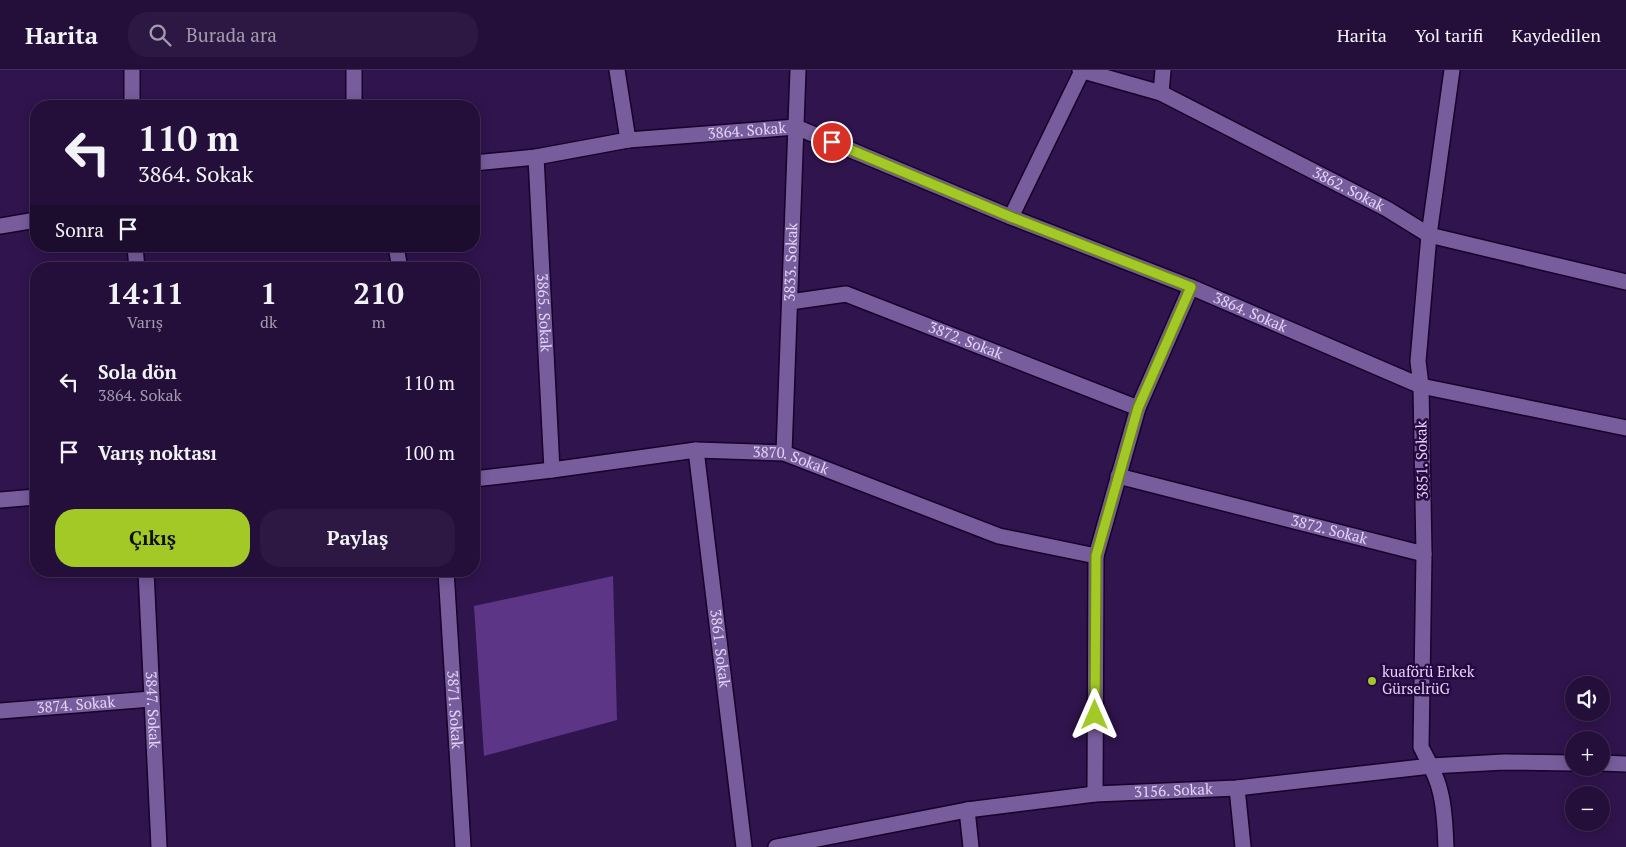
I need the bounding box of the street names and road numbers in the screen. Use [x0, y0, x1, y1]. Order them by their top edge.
street label: 3864. Sokak [707, 117, 787, 143]
street label: 3862. Sokak [1309, 162, 1389, 215]
street label: 3833. Sokak [779, 222, 801, 302]
street label: 3865. Sokak [533, 273, 557, 353]
street label: 3864. Sokak [1211, 287, 1291, 336]
street label: 3872. Sokak [926, 316, 1007, 363]
street label: 3851. Sokak [1410, 420, 1432, 499]
street label: 3870. Sokak [752, 441, 832, 479]
street label: 3872. Sokak [1289, 509, 1370, 548]
street label: 3861. Sokak [706, 608, 736, 689]
street label: 3871. Sokak [443, 670, 468, 750]
street label: 3847. Sokak [142, 671, 165, 749]
street label: 3874. Sokak [36, 691, 116, 717]
street label: 3156. Sokak [1134, 778, 1213, 801]

